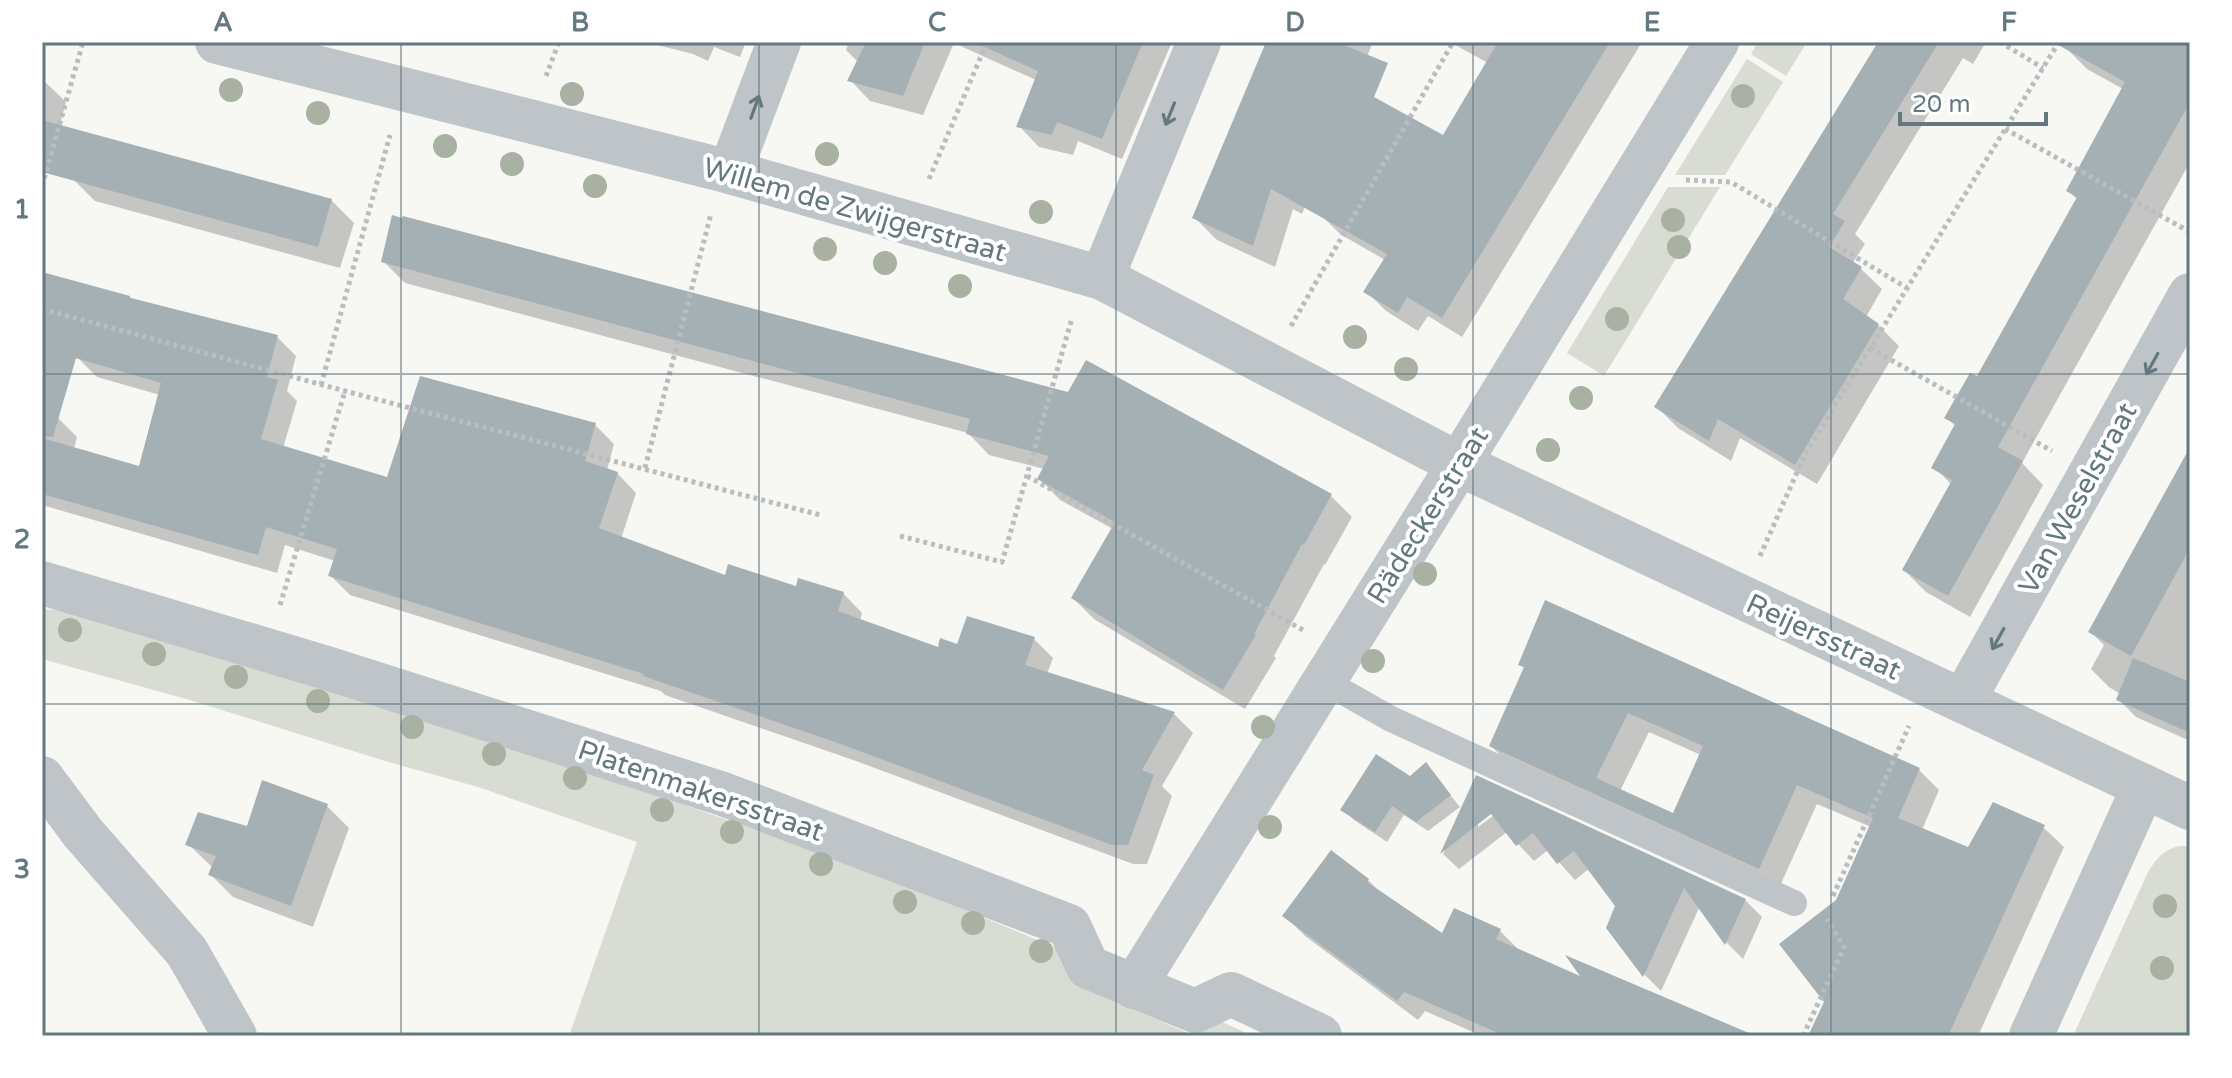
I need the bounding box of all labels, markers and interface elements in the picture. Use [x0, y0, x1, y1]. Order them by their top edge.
text: A [213, 7, 233, 38]
text: B [571, 7, 589, 38]
text: C [928, 7, 946, 38]
text: D [1285, 7, 1305, 38]
text: E [1644, 7, 1660, 38]
text: F [2001, 7, 2017, 38]
scale bar [1900, 76, 2046, 126]
text: 20 m [1912, 90, 1970, 119]
one-way arrow [749, 95, 763, 120]
one-way arrow [1161, 101, 1176, 126]
street label: Willem de Zwijgerstraat [699, 150, 1010, 270]
text: 1 [14, 194, 30, 225]
one-way arrow [2144, 351, 2159, 375]
street label: Van Weselstraat [2011, 397, 2145, 600]
street label: Rädeckerstraat [1360, 420, 1496, 610]
text: 2 [14, 524, 30, 555]
street label: Reijersstraat [1741, 586, 1906, 688]
one-way arrow [1990, 627, 2005, 651]
street label: Platenmakersstraat [573, 733, 828, 849]
text: 3 [14, 854, 30, 885]

